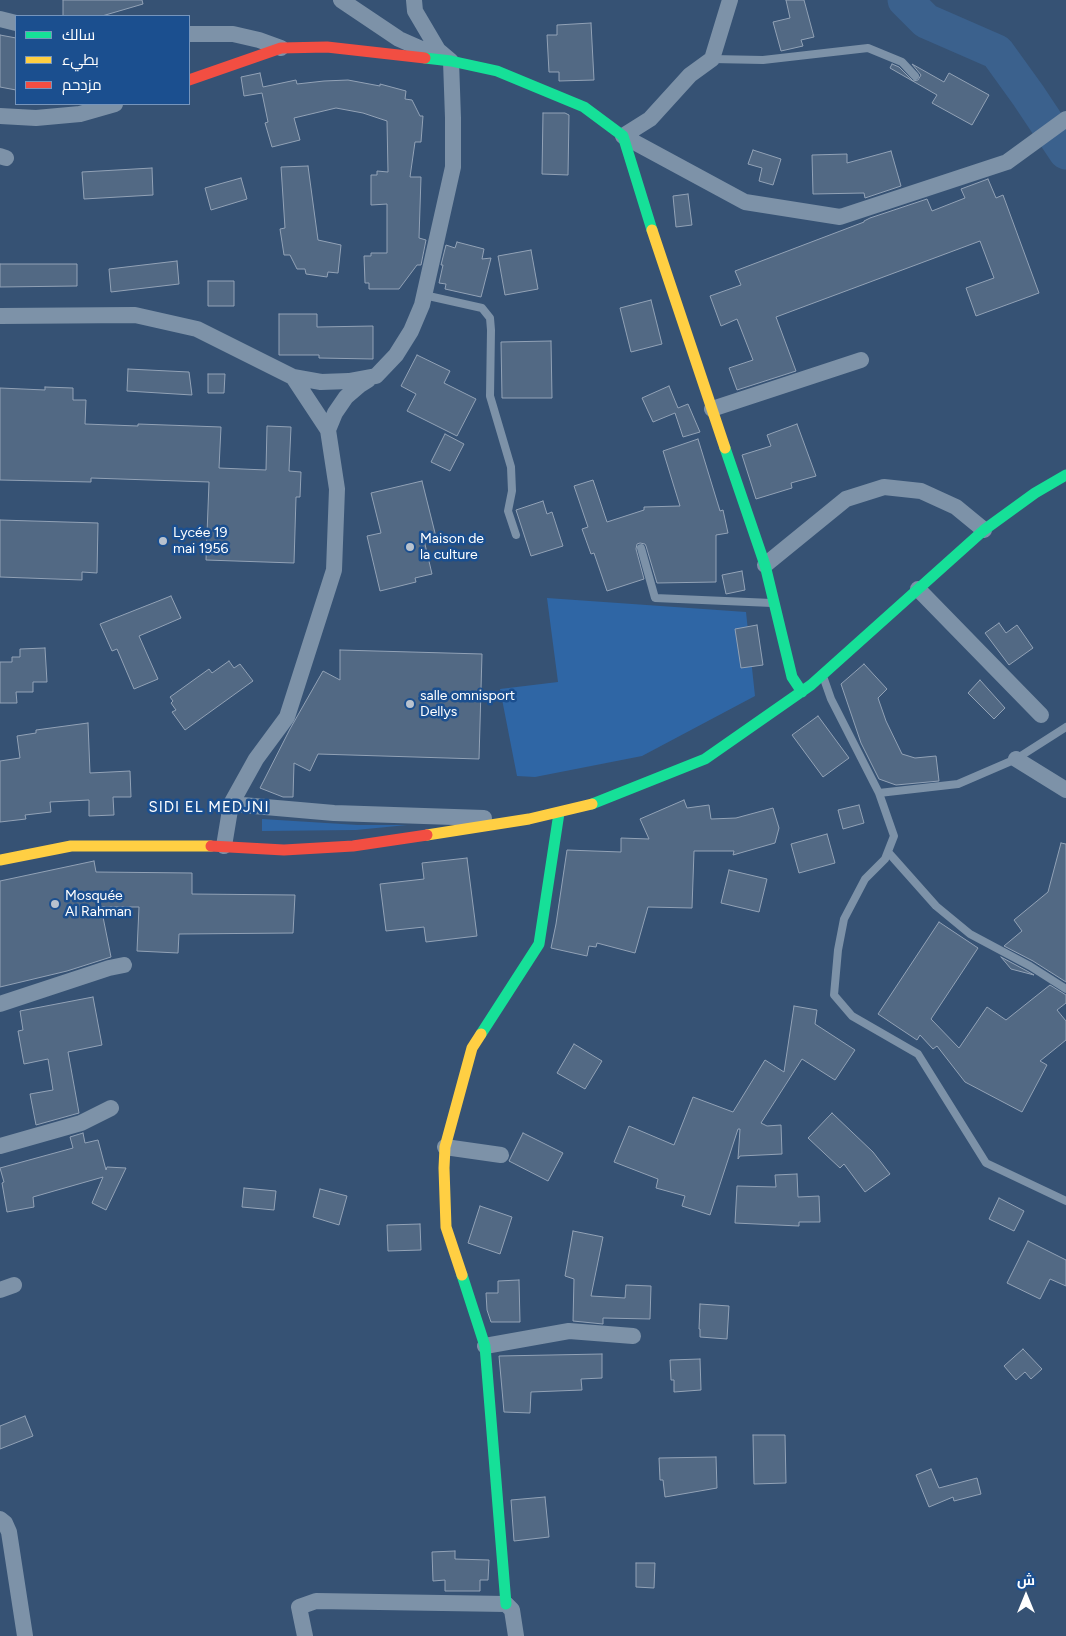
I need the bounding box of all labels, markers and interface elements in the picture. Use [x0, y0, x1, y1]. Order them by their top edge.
legend [15, 15, 190, 105]
text: سالك [62, 26, 95, 44]
text: بطيء [62, 51, 99, 69]
text: مزدحم [62, 76, 102, 94]
place label: Lycée 19 mai 1956 [173, 525, 228, 558]
place label: Maison de la culture [420, 531, 484, 564]
marker: Lycée 19 mai 1956 [157, 535, 169, 547]
marker: Maison de la culture [404, 541, 416, 553]
place label: salle omnisport Dellys [420, 688, 515, 720]
marker: salle omnisport Dellys [404, 698, 416, 710]
district label: SIDI EL MEDJNI [147, 799, 271, 817]
place label: Mosquée Al Rahman [65, 888, 132, 920]
marker: Mosquée Al Rahman [49, 898, 61, 910]
north arrow [1001, 1571, 1051, 1621]
text: ش [1017, 1572, 1035, 1589]

